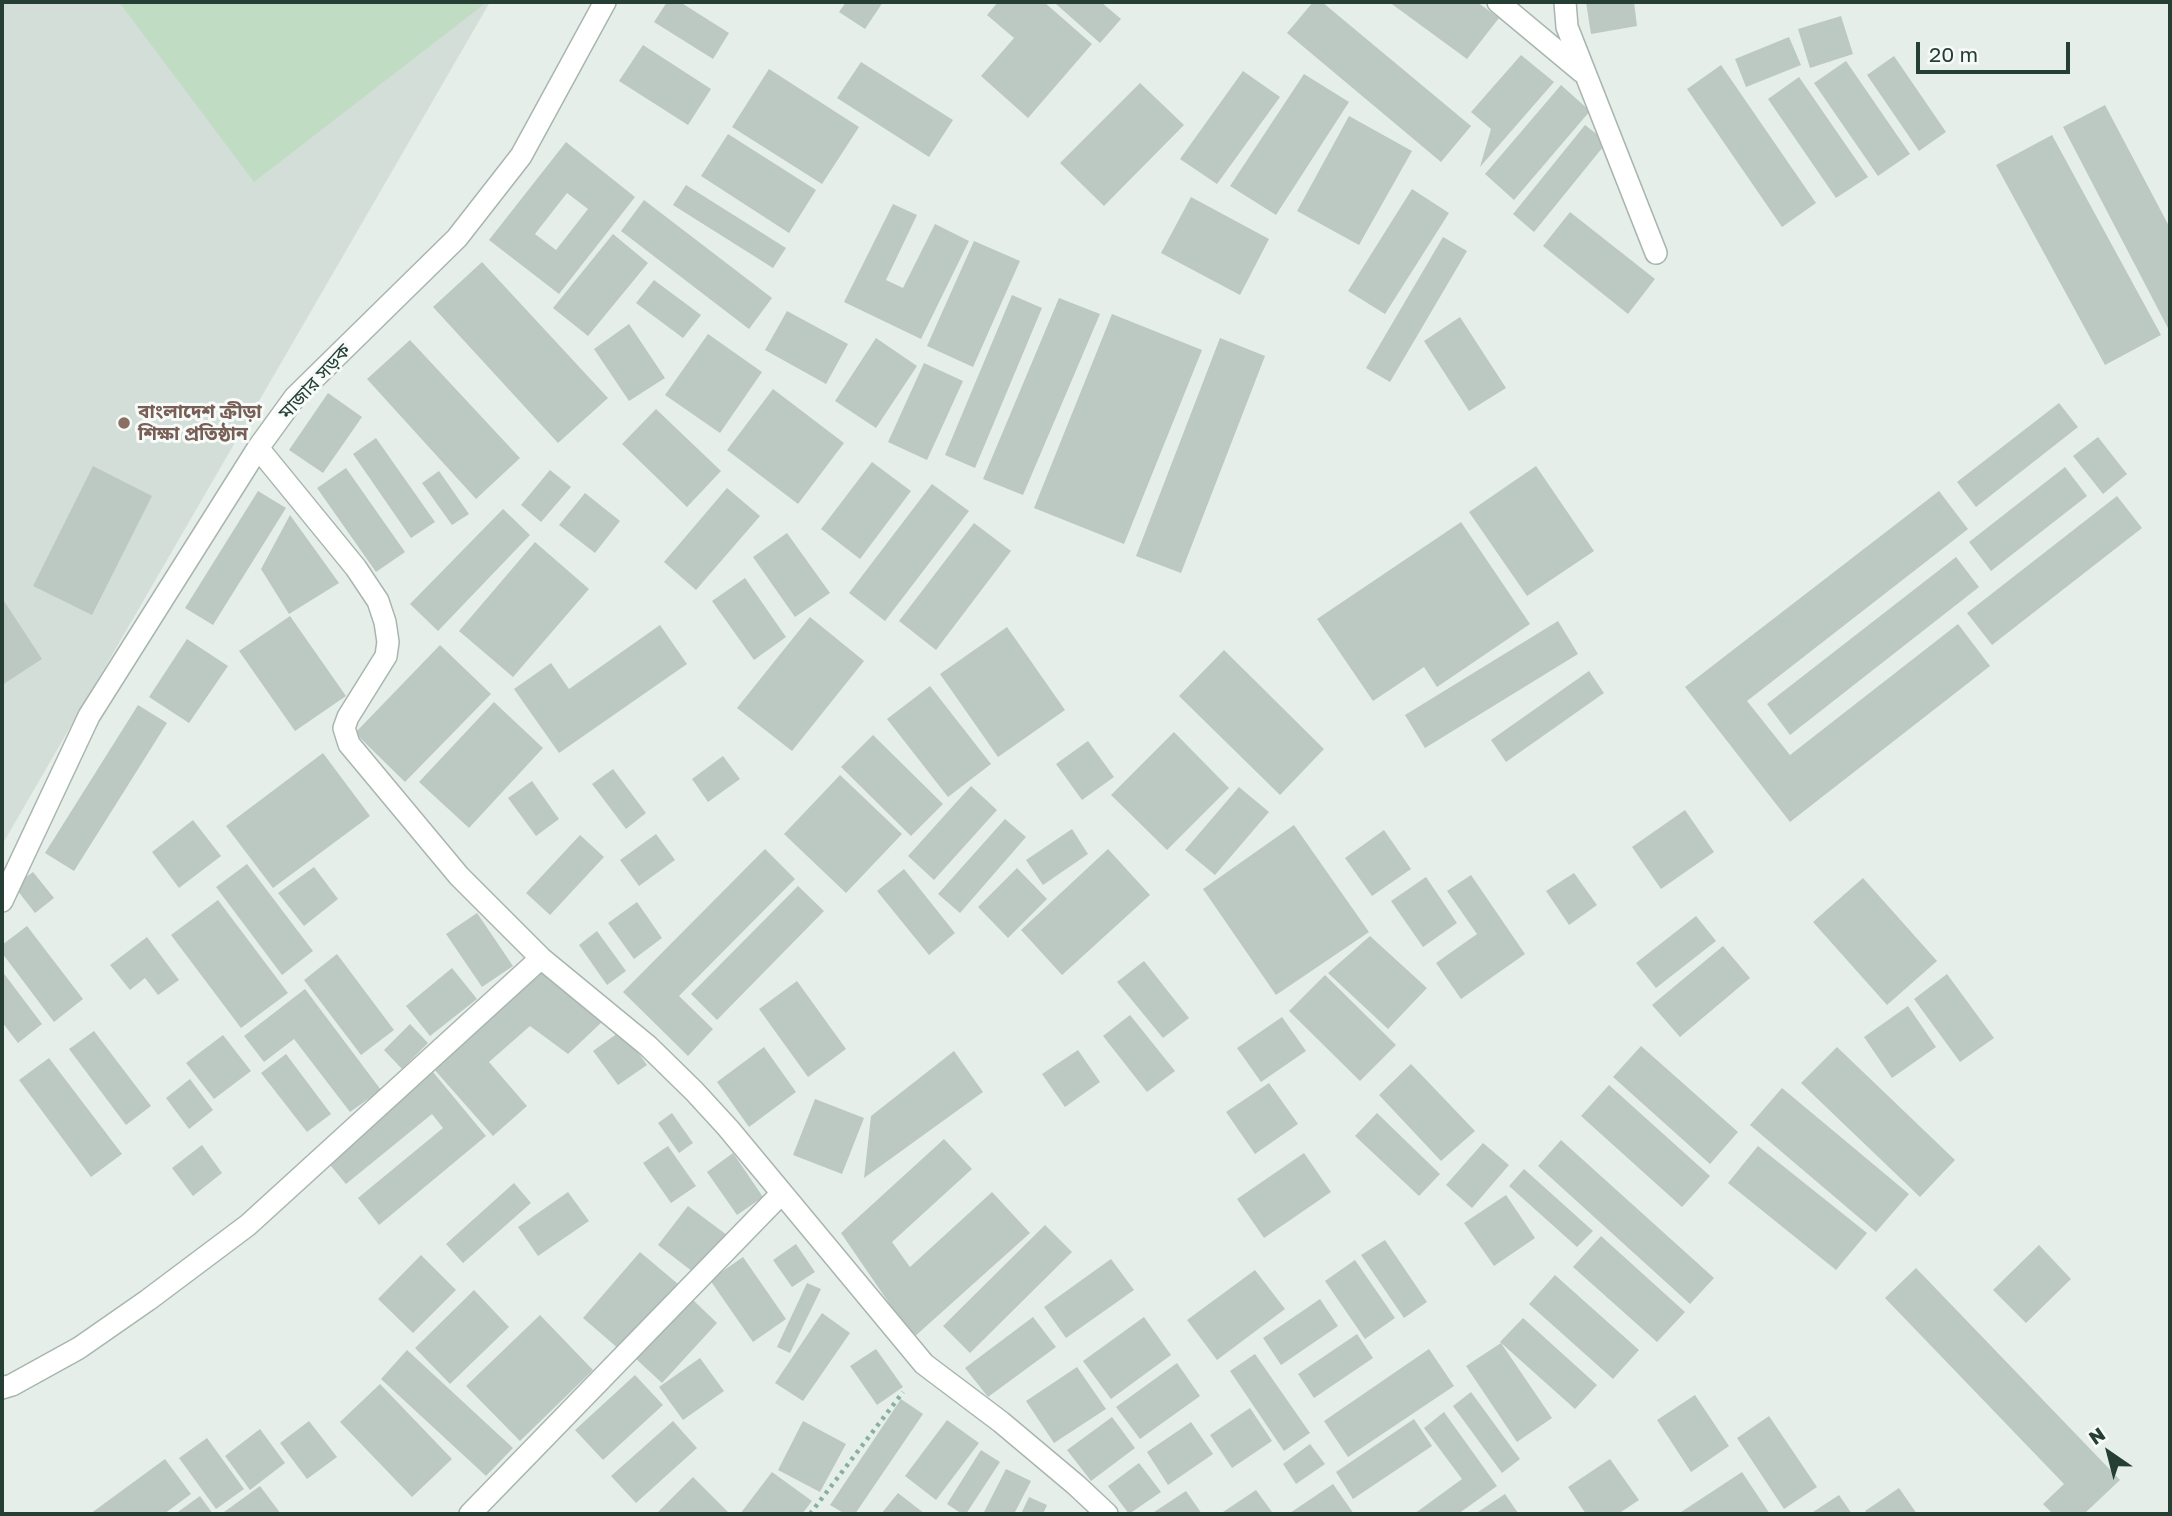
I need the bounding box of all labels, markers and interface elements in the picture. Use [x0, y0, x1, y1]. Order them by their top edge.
scale bar [1920, 28, 2074, 72]
text: 20 m [1929, 41, 1978, 67]
street label: মাজার সড়ক [274, 340, 356, 424]
place label: বাংলাদেশ ক্রীড়া শিক্ষা প্রতিষ্ঠান [138, 401, 262, 445]
marker: বাংলাদেশ ক্রীড়া শিক্ষা প্রতিষ্ঠান [116, 415, 132, 431]
north arrow [2074, 1418, 2144, 1488]
text: N [2084, 1422, 2109, 1449]

